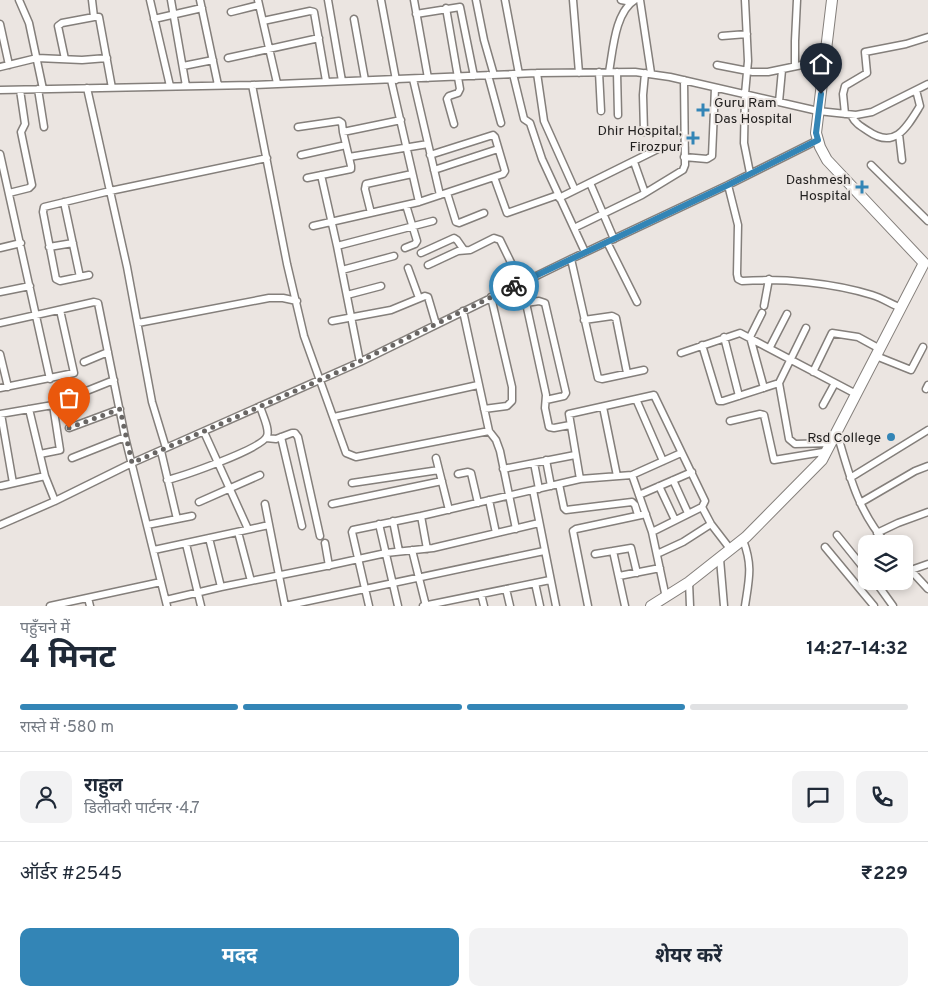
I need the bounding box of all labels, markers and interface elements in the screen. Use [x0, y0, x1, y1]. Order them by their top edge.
pin [800, 43, 842, 94]
icon: home [807, 50, 835, 78]
place label: Guru Ram Das Hospital [714, 95, 792, 128]
marker: Guru Ram Das Hospital [696, 103, 710, 117]
place label: Dhir Hospital, Firozpur [597, 123, 683, 156]
marker: Dhir Hospital, Firozpur [686, 131, 700, 145]
place label: Dashmesh Hospital [786, 172, 851, 205]
marker: Dashmesh Hospital [855, 180, 869, 194]
courier [489, 261, 539, 311]
icon: bike [500, 272, 528, 300]
pin [48, 377, 90, 428]
icon: bag [55, 384, 83, 412]
place label: Rsd College [807, 430, 881, 447]
marker: Rsd College [885, 431, 897, 443]
map controls [858, 535, 913, 590]
button: layers [858, 535, 913, 590]
text: पहुँचने में [20, 619, 70, 639]
text: 14:27–14:32 [806, 637, 908, 661]
text: 4 मिनट [20, 639, 116, 679]
text: रास्ते में · 580 m [20, 718, 114, 738]
button: person [20, 771, 72, 823]
button: chat [792, 771, 844, 823]
button: phone [856, 771, 908, 823]
text: राहुल [84, 774, 123, 798]
text: डिलीवरी पार्टनर · 4.7 [84, 799, 200, 819]
text: ऑर्डर #2545 [20, 862, 122, 886]
text: ₹229 [861, 862, 908, 886]
button: मदद [20, 928, 459, 986]
button: शेयर करें [469, 928, 908, 986]

